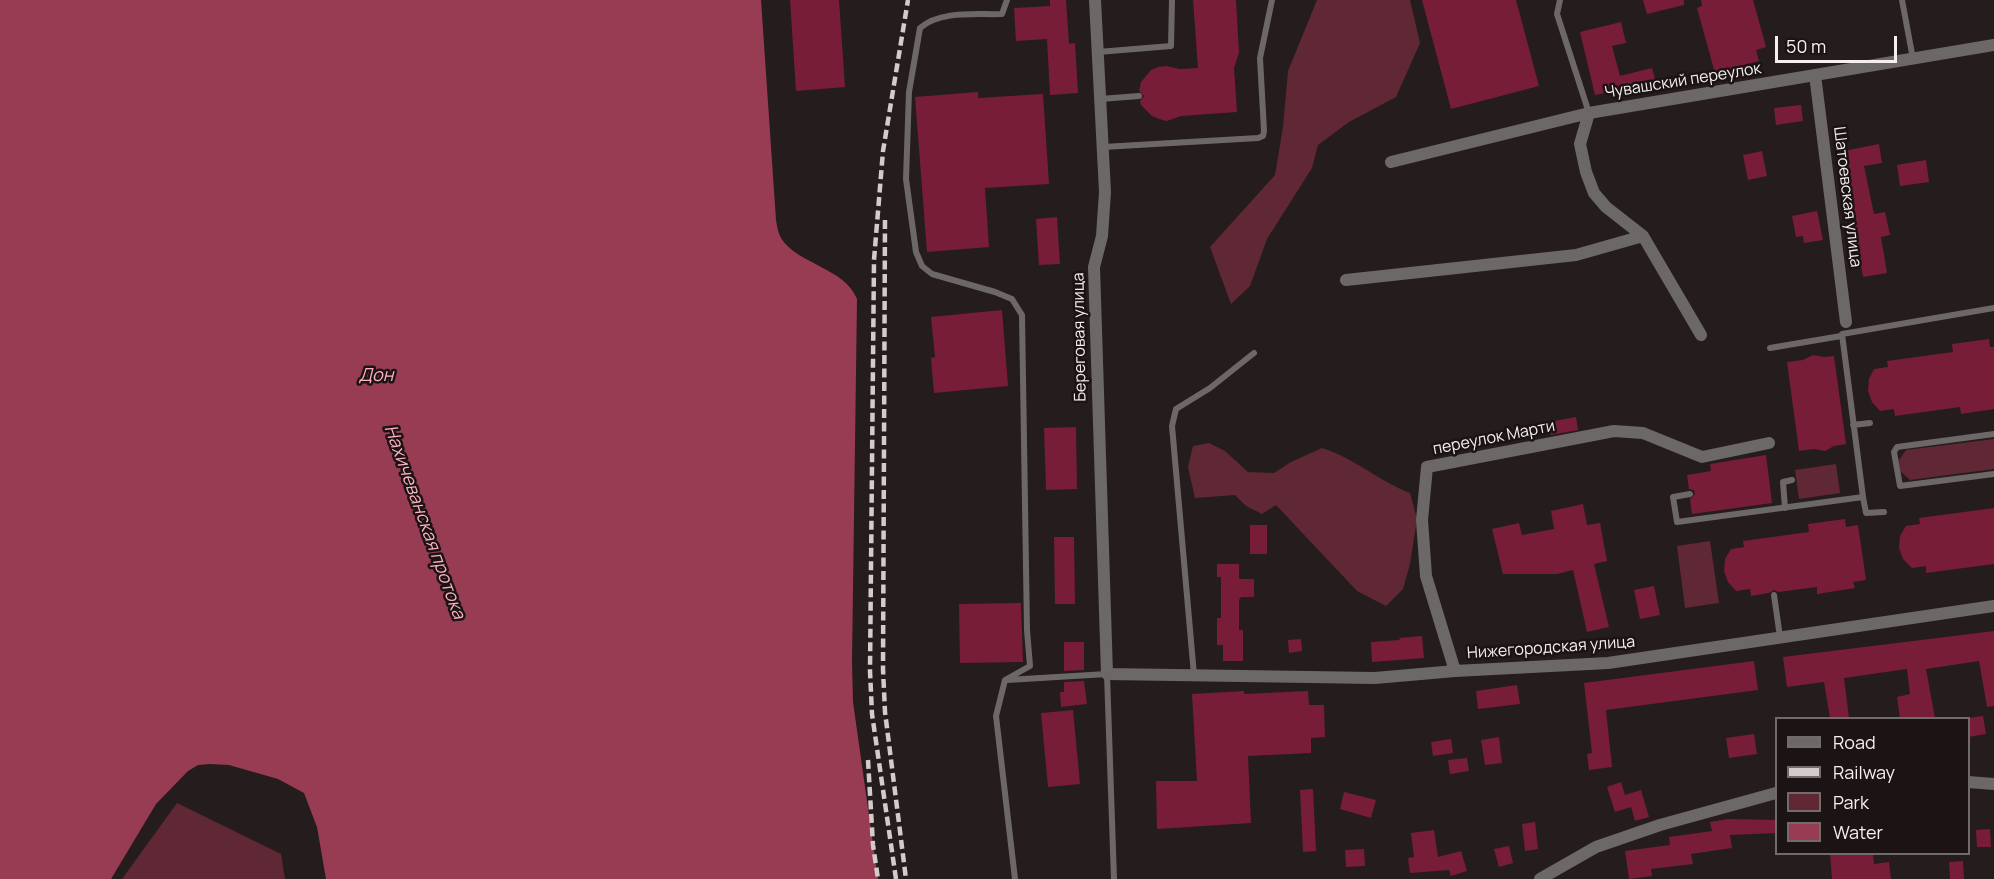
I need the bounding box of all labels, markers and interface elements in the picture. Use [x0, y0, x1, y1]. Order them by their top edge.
scale bar [1778, 24, 1900, 62]
text: 50 m [1786, 34, 1826, 58]
street label: Чувашский переулок [1603, 59, 1763, 103]
street label: Шатоевская улица [1829, 126, 1865, 268]
street label: Береговая улица [1069, 272, 1091, 402]
water label: Дон [359, 365, 393, 387]
street label: переулок Марти [1431, 417, 1557, 459]
water label: Нахичеванская протока [379, 422, 469, 622]
street label: Нижегородская улица [1466, 633, 1636, 663]
legend [1775, 717, 1970, 855]
text: Road [1833, 730, 1876, 754]
text: Railway [1833, 760, 1895, 784]
text: Park [1833, 790, 1869, 814]
text: Water [1833, 820, 1883, 844]

